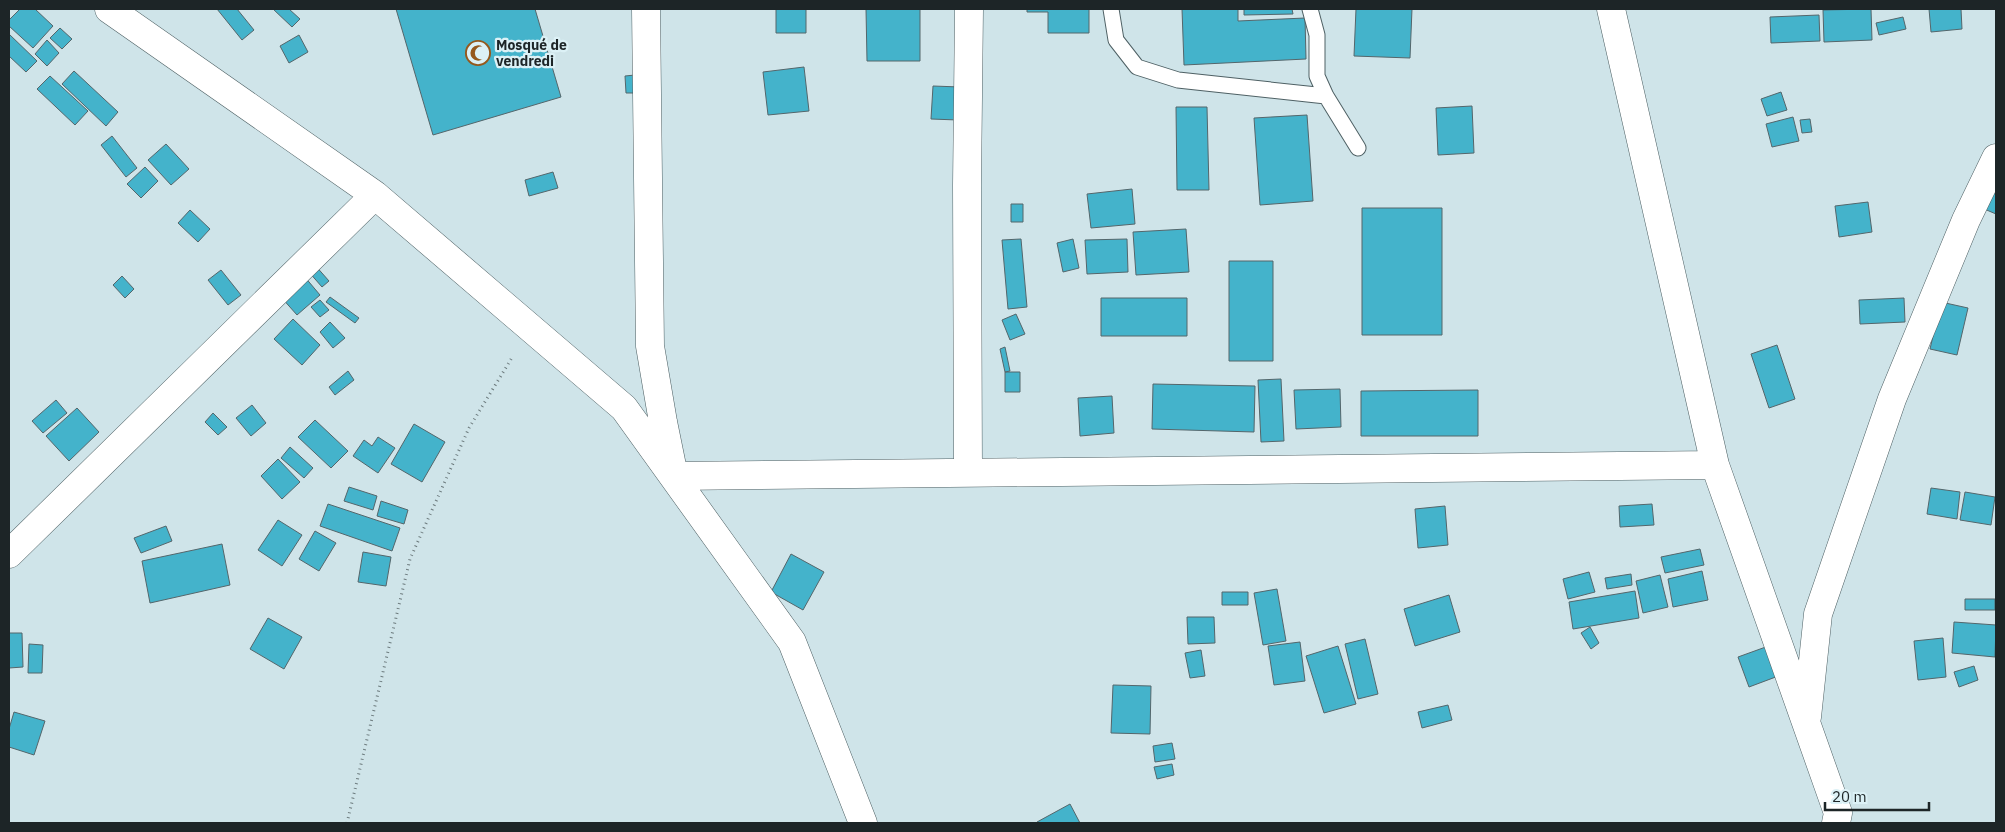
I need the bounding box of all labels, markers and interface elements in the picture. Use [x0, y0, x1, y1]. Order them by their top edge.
place label: Mosqué de vendredi [496, 36, 567, 70]
mosque icon: Mosqué de vendredi [465, 40, 491, 66]
scale bar [1825, 780, 1929, 812]
text: 20 m [1832, 787, 1867, 806]

